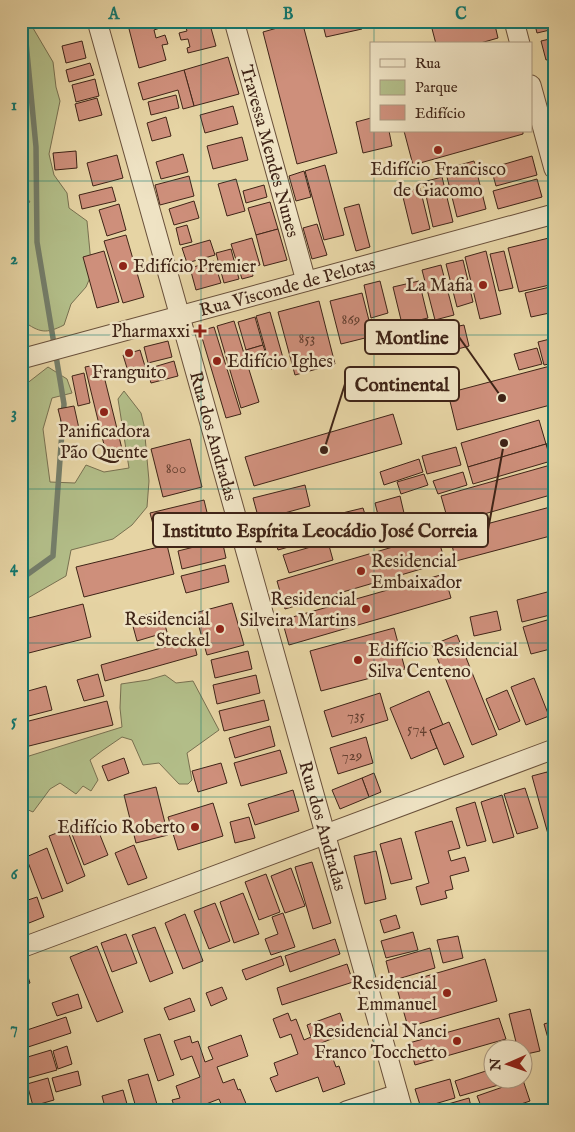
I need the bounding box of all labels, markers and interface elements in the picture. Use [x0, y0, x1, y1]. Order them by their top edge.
text: A [108, 5, 121, 25]
text: B [283, 5, 294, 25]
text: C [455, 5, 467, 25]
legend [370, 42, 532, 132]
text: Rua [415, 54, 441, 73]
street label: Travessa Mendes Nunes [234, 63, 303, 240]
text: Parque [415, 78, 458, 97]
text: 1 [11, 96, 17, 116]
text: Edifício [415, 104, 465, 123]
marker: Edifício Francisco de Giacomo [432, 144, 444, 156]
place label: Edifício Francisco de Giacomo [370, 159, 506, 203]
text: 2 [10, 250, 18, 270]
street label: Rua Visconde de Pelotas [197, 253, 378, 323]
place label: Edifício Premier [133, 256, 256, 279]
marker: Edifício Premier [117, 260, 129, 272]
place label: La Mafia [406, 275, 473, 298]
marker: La Mafia [477, 279, 489, 291]
house number: 869 [342, 310, 360, 329]
callout: Montline [365, 320, 459, 354]
place label: Pharmaxxi [112, 321, 190, 344]
marker: Pharmaxxi [194, 325, 206, 337]
text: Montline [375, 327, 449, 351]
house number: 853 [299, 329, 315, 348]
marker: Franguito [123, 347, 135, 359]
place label: Edifício Ighes [227, 351, 333, 374]
marker: Edifício Ighes [211, 355, 223, 367]
place label: Franguito [92, 362, 167, 385]
callout: Continental [345, 367, 459, 401]
street label: Rua dos Andradas [183, 369, 241, 504]
text: Continental [355, 374, 450, 398]
text: 3 [11, 404, 17, 424]
marker: Panificadora Pão Quente [98, 406, 110, 418]
place label: Panificadora Pão Quente [58, 421, 150, 465]
house number: 800 [166, 459, 186, 478]
callout: Instituto Espírita Leocádio José Correia [153, 513, 488, 547]
text: Instituto Espírita Leocádio José Correia [162, 520, 478, 544]
place label: Residencial Embaixador [371, 551, 462, 595]
text: 4 [10, 558, 19, 578]
marker: Residencial Embaixador [355, 565, 367, 577]
place label: Residencial Silveira Martins [240, 589, 356, 633]
marker: Residencial Silveira Martins [360, 603, 372, 615]
place label: Residencial Steckel [124, 609, 210, 653]
marker: Residencial Steckel [214, 623, 226, 635]
place label: Edifício Residencial Silva Centeno [368, 640, 518, 684]
marker: Edifício Residencial Silva Centeno [352, 654, 364, 666]
house number: 735 [347, 706, 366, 725]
text: 5 [11, 712, 17, 732]
house number: 574 [407, 719, 428, 738]
house number: 729 [342, 746, 362, 765]
street label: Rua dos Andradas [292, 759, 351, 894]
place label: Edifício Roberto [57, 817, 185, 840]
marker: Edifício Roberto [189, 821, 201, 833]
text: 6 [11, 865, 19, 885]
place label: Residencial Emmanuel [351, 973, 437, 1017]
marker: Residencial Emmanuel [441, 987, 453, 999]
text: 7 [10, 1019, 18, 1039]
place label: Residencial Nanci Franco Tocchetto [312, 1021, 447, 1065]
marker: Residencial Nanci Franco Tocchetto [451, 1035, 463, 1047]
north arrow [482, 1040, 532, 1090]
text: N [487, 1058, 505, 1072]

